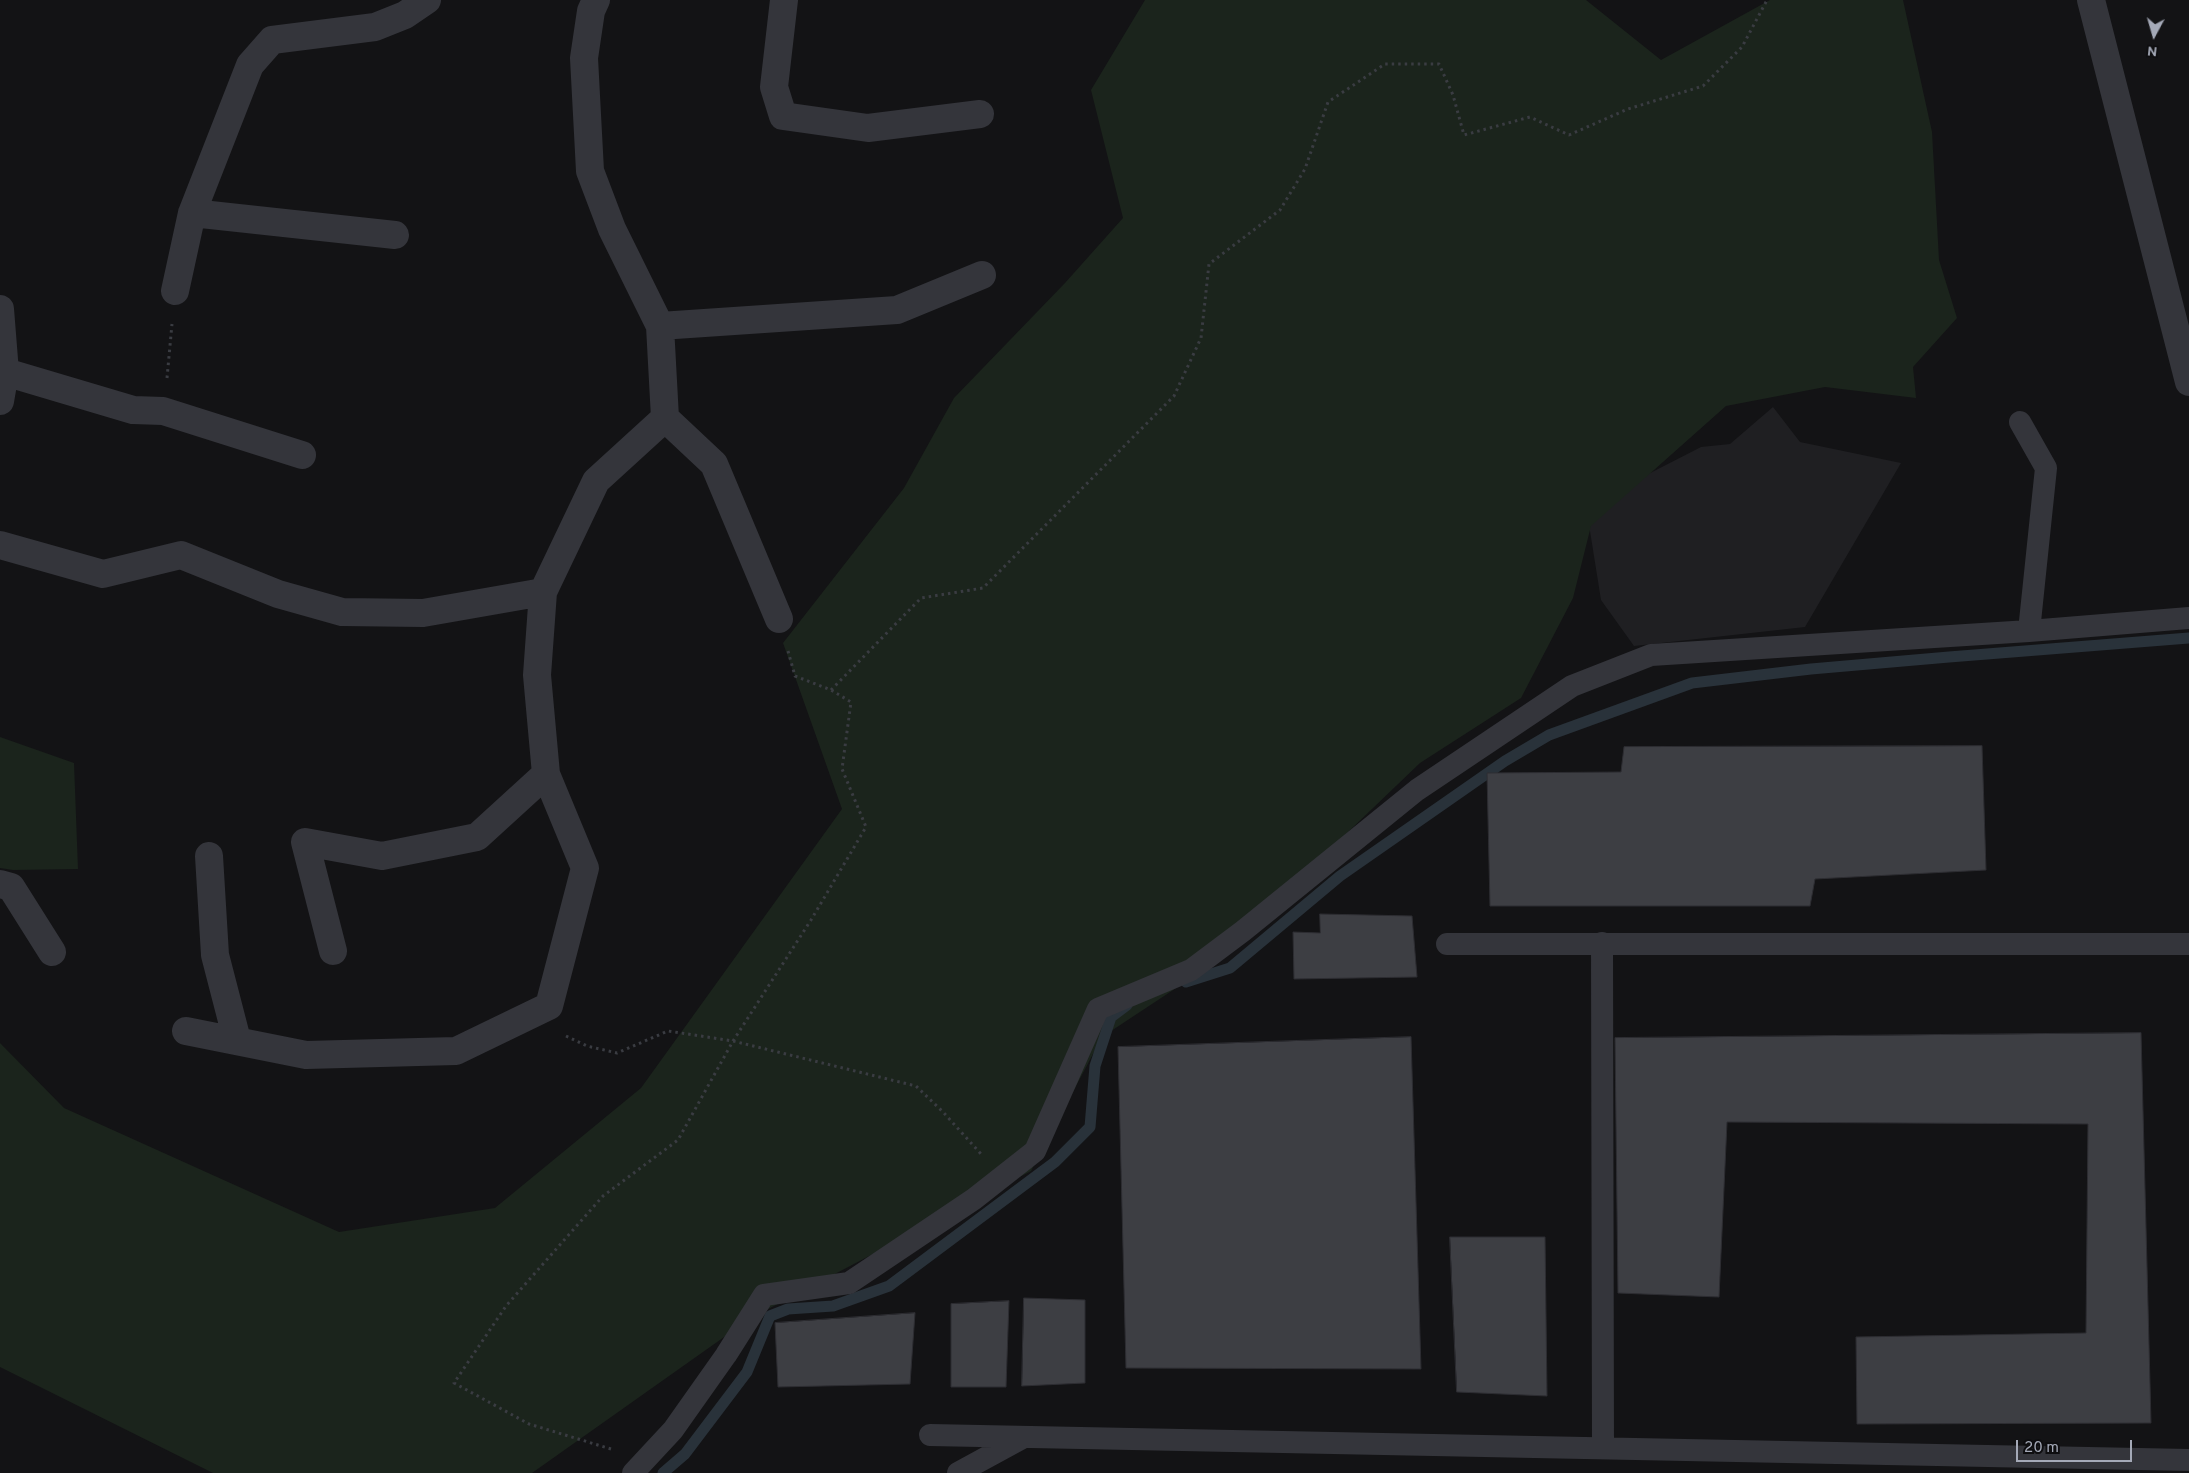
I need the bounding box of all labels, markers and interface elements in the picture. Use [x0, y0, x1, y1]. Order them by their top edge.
north arrow [2129, 10, 2179, 60]
text: N [2146, 41, 2158, 59]
scale bar [2019, 1430, 2135, 1462]
text: 20 m [2024, 1439, 2059, 1458]

